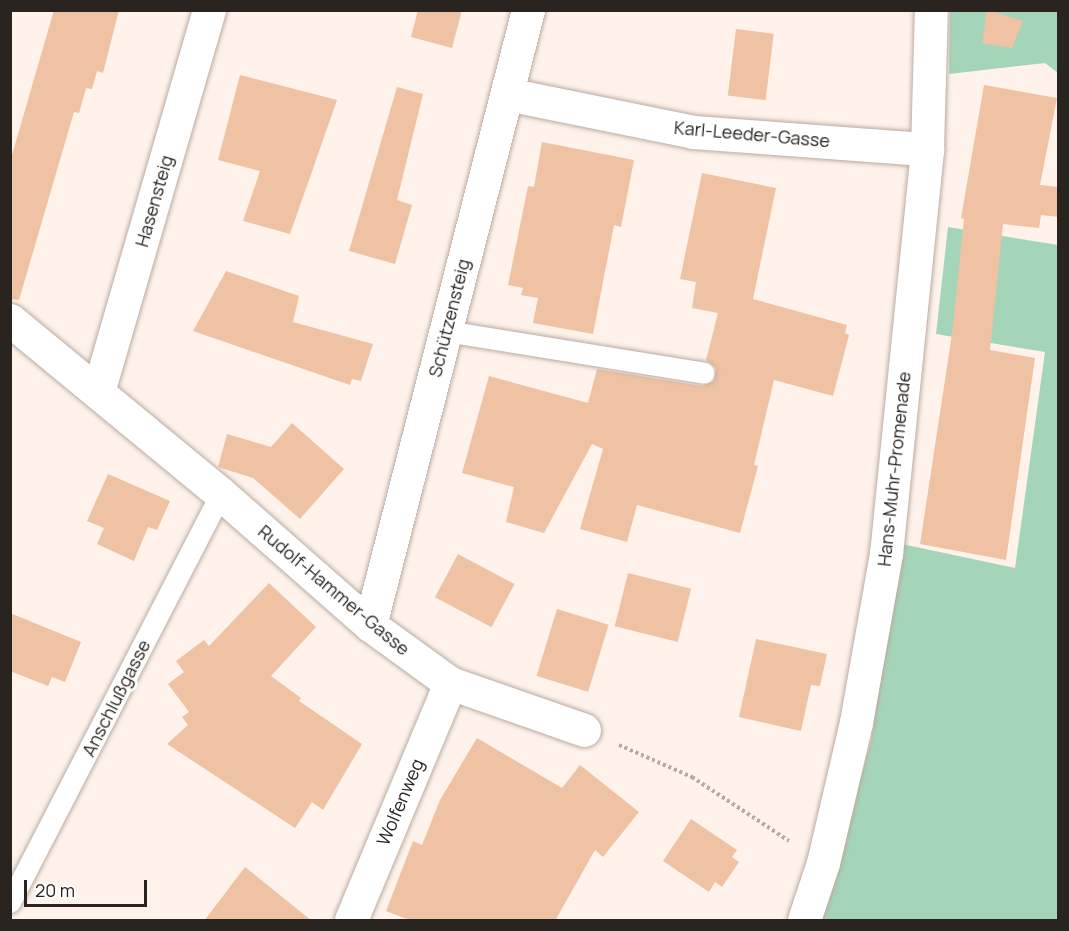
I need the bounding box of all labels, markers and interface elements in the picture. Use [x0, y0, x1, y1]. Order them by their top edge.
street label: Karl-Leeder-Gasse [673, 116, 831, 152]
street label: Hasensteig [131, 153, 177, 249]
street label: Schützensteig [424, 257, 474, 379]
street label: Hans-Muhr-Promenade [873, 371, 915, 567]
street label: Rudolf-Hammer-Gasse [254, 520, 414, 660]
street label: Anschlußgasse [77, 636, 155, 760]
street label: Wolfenweg [372, 755, 428, 849]
scale bar [27, 868, 150, 906]
text: 20 m [35, 878, 75, 902]

